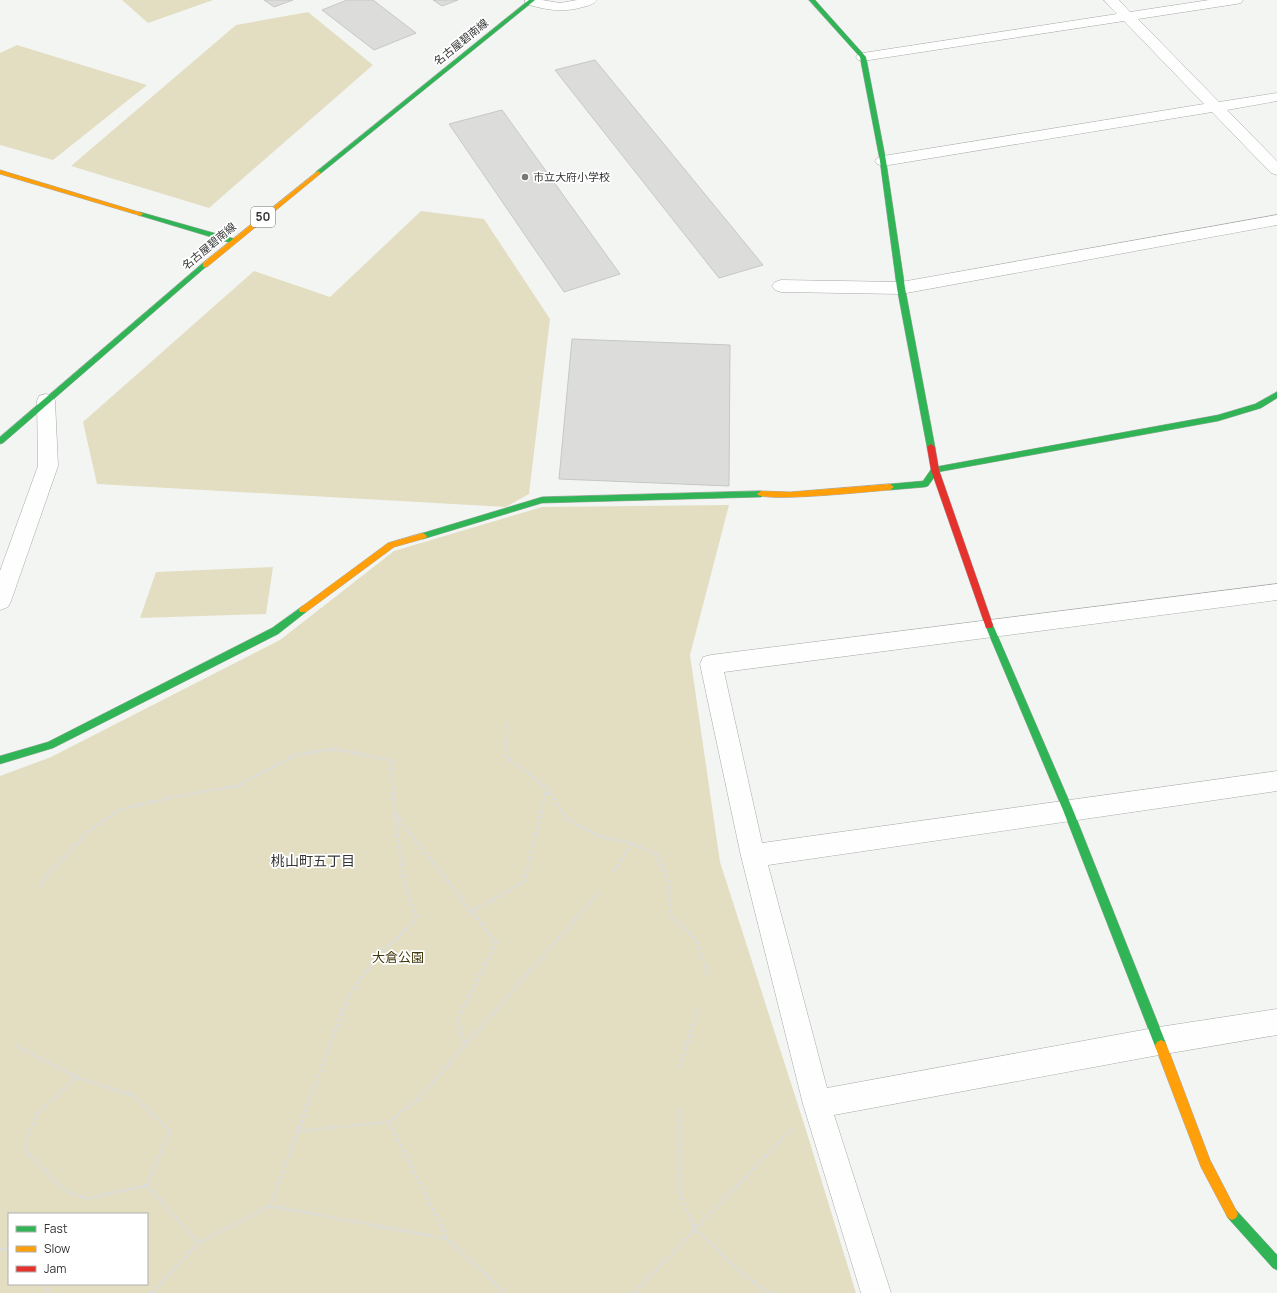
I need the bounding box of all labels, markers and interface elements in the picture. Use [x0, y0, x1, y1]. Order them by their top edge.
street label: 名古屋碧南線 [430, 15, 491, 68]
place label: 市立大府小学校 [533, 169, 610, 184]
marker: 市立大府小学校 [520, 172, 530, 182]
road number: 50 [251, 207, 275, 227]
street label: 名古屋碧南線 [179, 219, 239, 273]
district label: 桃山町五丁目 [271, 851, 355, 870]
park label: 大倉公園 [372, 948, 424, 966]
legend [8, 1213, 148, 1285]
text: Fast [44, 1220, 68, 1237]
text: Slow [44, 1240, 70, 1257]
text: Jam [44, 1260, 66, 1277]

